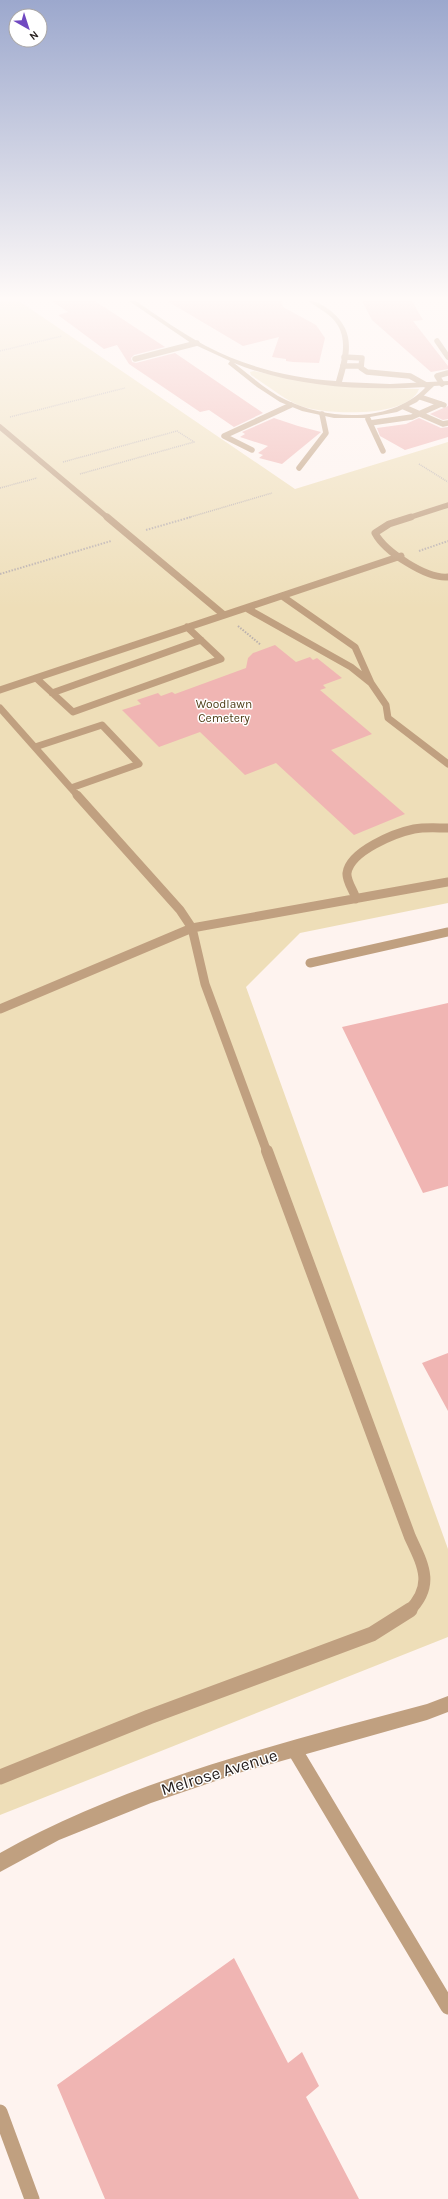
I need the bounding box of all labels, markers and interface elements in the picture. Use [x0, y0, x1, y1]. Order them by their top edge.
north arrow [8, 8, 48, 48]
text: N [27, 28, 41, 43]
park label: Woodlawn Cemetery [196, 697, 252, 725]
street label: Melrose Avenue [158, 1745, 280, 1799]

